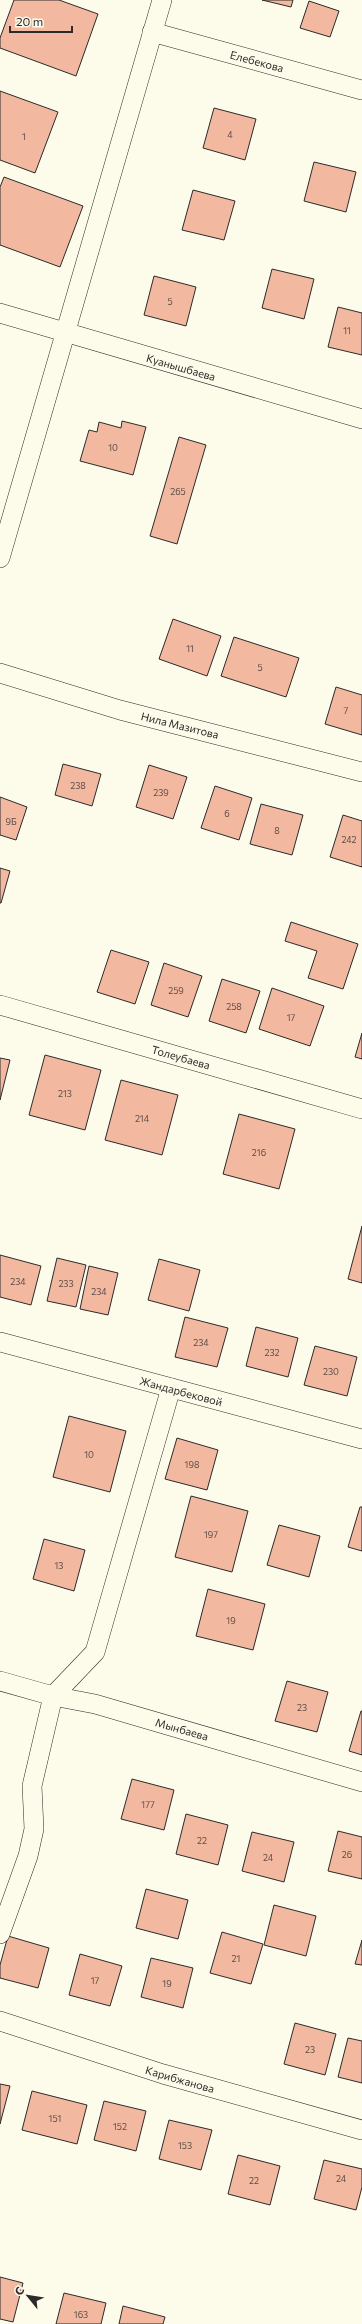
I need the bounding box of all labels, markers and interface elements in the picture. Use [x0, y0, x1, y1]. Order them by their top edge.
scale bar [10, 8, 72, 34]
text: 20 m [16, 14, 43, 28]
street label: Елебекова [229, 48, 285, 74]
house number: 4 [227, 129, 233, 140]
house number: 1 [22, 131, 26, 142]
house number: 5 [167, 296, 173, 307]
house number: 11 [343, 325, 351, 336]
street label: Куанышбаева [145, 351, 217, 383]
house number: 10 [108, 442, 118, 453]
house number: 265 [170, 486, 186, 497]
house number: 11 [186, 643, 194, 654]
house number: 5 [257, 662, 263, 673]
house number: 7 [344, 705, 349, 716]
street label: Нила Мазитова [140, 709, 220, 741]
house number: 238 [70, 780, 86, 791]
house number: 239 [153, 787, 169, 798]
house number: 6 [224, 808, 230, 819]
house number: 9Б [5, 816, 17, 827]
house number: 8 [274, 825, 280, 836]
house number: 242 [341, 834, 357, 845]
house number: 259 [168, 985, 184, 996]
house number: 258 [226, 1001, 242, 1012]
house number: 17 [287, 1012, 296, 1023]
street label: Толеубаева [150, 1042, 212, 1072]
house number: 213 [58, 1088, 72, 1099]
house number: 214 [135, 1113, 150, 1124]
house number: 216 [252, 1147, 266, 1158]
house number: 234 [10, 1276, 26, 1287]
house number: 233 [58, 1278, 74, 1289]
house number: 234 [91, 1286, 107, 1297]
house number: 234 [193, 1337, 209, 1348]
house number: 232 [264, 1347, 280, 1358]
house number: 230 [323, 1366, 339, 1377]
street label: Жандарбековой [138, 1374, 224, 1408]
house number: 10 [84, 1449, 94, 1460]
house number: 198 [185, 1459, 199, 1470]
house number: 197 [204, 1529, 218, 1540]
house number: 13 [55, 1560, 63, 1571]
house number: 19 [226, 1615, 236, 1626]
house number: 23 [297, 1702, 307, 1713]
street label: Мынбаева [154, 1715, 210, 1743]
house number: 177 [141, 1799, 155, 1810]
house number: 22 [197, 1835, 207, 1846]
house number: 26 [342, 1849, 352, 1860]
house number: 24 [263, 1852, 274, 1863]
house number: 21 [232, 1953, 240, 1964]
house number: 17 [91, 1975, 100, 1986]
house number: 19 [162, 1978, 172, 1989]
house number: 23 [305, 2044, 315, 2055]
street label: Карибжанова [144, 2063, 216, 2095]
house number: 151 [49, 2113, 61, 2124]
house number: 152 [113, 2121, 127, 2132]
house number: 153 [178, 2140, 192, 2151]
house number: 24 [336, 2173, 347, 2184]
house number: 22 [249, 2175, 259, 2186]
north arrow [8, 2276, 48, 2316]
text: С [11, 2284, 27, 2297]
house number: 163 [74, 2309, 88, 2320]

